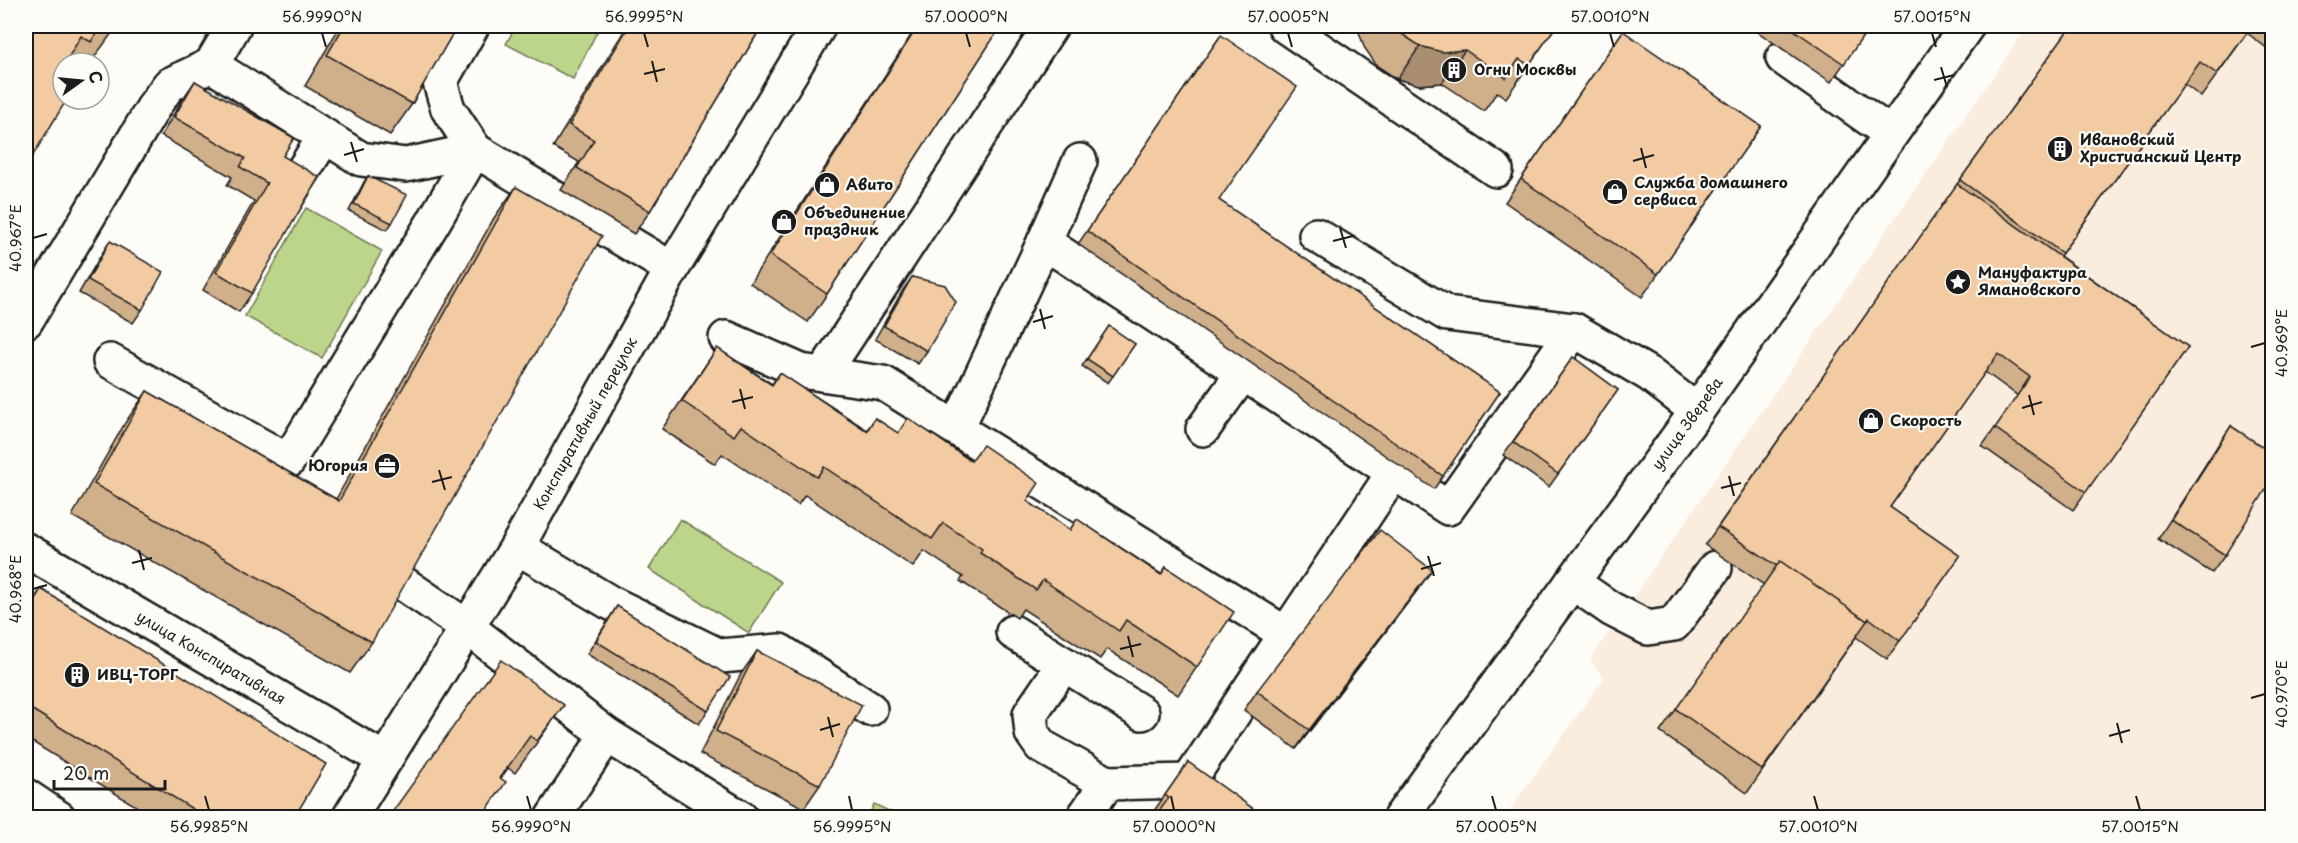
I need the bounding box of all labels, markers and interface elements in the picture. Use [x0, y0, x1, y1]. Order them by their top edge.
text: 56.9990°N [282, 4, 362, 27]
text: 56.9995°N [604, 4, 684, 27]
text: 57.0000°N [924, 4, 1008, 27]
text: 57.0005°N [1247, 4, 1329, 27]
text: 57.0010°N [1570, 4, 1650, 27]
text: 57.0015°N [1893, 4, 1971, 27]
north arrow [51, 51, 111, 111]
building icon: Огни Москвы [1439, 55, 1469, 85]
place label: Огни Москвы [1474, 57, 1576, 80]
text: С [83, 68, 110, 86]
place label: Ивановский Христианский Центр [2080, 127, 2241, 167]
building icon: Ивановский Христианский Центр [2045, 134, 2075, 164]
shop icon: Авито [812, 170, 842, 200]
place label: Служба домашнего сервиса [1634, 170, 1788, 210]
place label: Авито [846, 172, 893, 195]
shop icon: Служба домашнего сервиса [1600, 177, 1630, 207]
place label: Объединение праздник [804, 200, 905, 240]
text: 40.967°E [3, 204, 26, 272]
shop icon: Объединение праздник [769, 207, 799, 237]
place label: Мануфактура Ямановского [1977, 260, 2087, 300]
place icon: Мануфактура Ямановского [1943, 267, 1973, 297]
text: 40.969°E [2269, 309, 2292, 377]
street label: Конспиративный переулок [527, 332, 642, 514]
street label: улица Зверева [1645, 371, 1728, 474]
shop icon: Скорость [1856, 406, 1886, 436]
place label: Скорость [1890, 408, 1962, 431]
office icon: Югория [372, 451, 402, 481]
place label: Югория [308, 453, 368, 476]
text: 40.968°E [3, 555, 26, 623]
street label: улица Конспиративная [132, 604, 291, 710]
building icon: ИВЦ-ТОРГ [62, 660, 92, 690]
text: 40.970°E [2269, 660, 2292, 728]
place label: ИВЦ-ТОРГ [97, 662, 179, 685]
scale bar [54, 753, 165, 791]
text: 20 m [63, 759, 109, 786]
text: 56.9985°N [170, 814, 248, 837]
text: 56.9990°N [491, 814, 571, 837]
text: 56.9995°N [812, 814, 892, 837]
text: 57.0000°N [1132, 814, 1216, 837]
text: 57.0005°N [1455, 814, 1537, 837]
text: 57.0010°N [1778, 814, 1858, 837]
text: 57.0015°N [2101, 814, 2179, 837]

